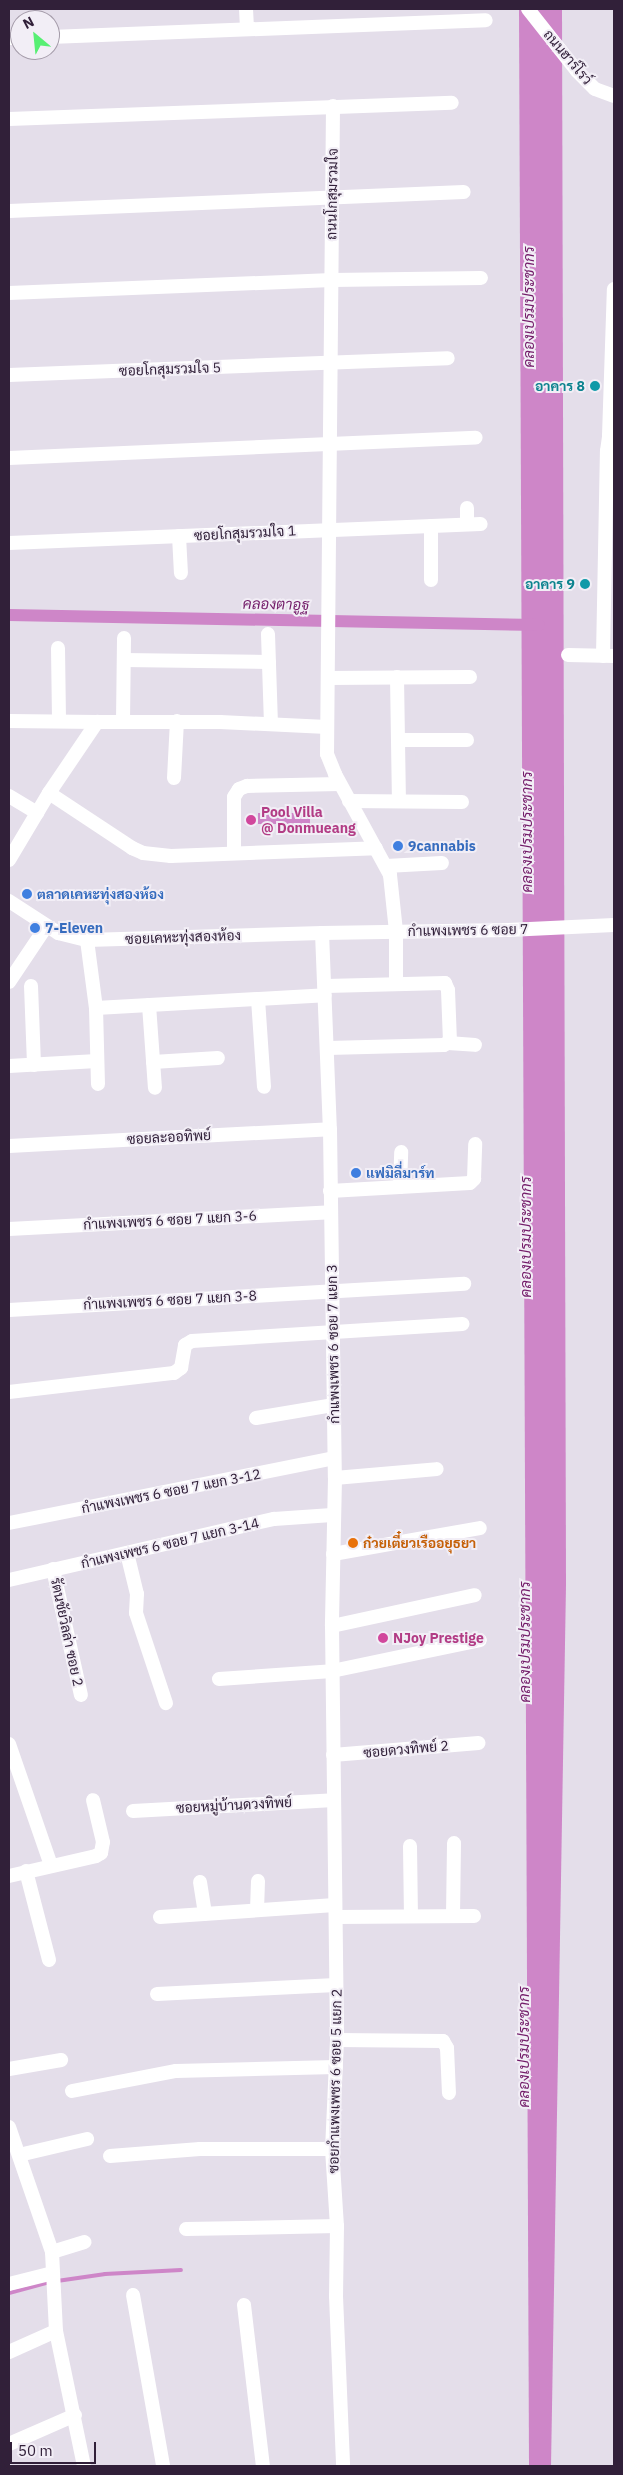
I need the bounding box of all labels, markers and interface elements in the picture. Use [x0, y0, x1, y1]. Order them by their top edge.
north arrow [10, 10, 60, 60]
text: N [20, 12, 37, 33]
street label: ถนนฮาร์โรว์ [540, 26, 596, 88]
street label: ถนนโกสุมรวมใจ [323, 148, 341, 240]
water label: คลองเปรมประชากร [520, 246, 538, 368]
street label: ซอยโกสุมรวมใจ 5 [119, 359, 221, 379]
place label: อาคาร 8 [535, 378, 585, 394]
marker: อาคาร 8 [589, 380, 601, 392]
street label: ซอยโกสุมรวมใจ 1 [194, 522, 296, 544]
place label: อาคาร 9 [525, 576, 575, 592]
marker: อาคาร 9 [579, 578, 591, 590]
water label: คลองตาอูฐ [243, 594, 309, 614]
water label: คลองเปรมประชากร [518, 771, 536, 893]
place label: Pool Villa @ Donmueang [261, 804, 356, 836]
marker: Pool Villa @ Donmueang [245, 814, 257, 826]
place label: 9cannabis [408, 838, 476, 854]
marker: 9cannabis [392, 840, 404, 852]
place label: ตลาดเคหะทุ่งสองห้อง [37, 886, 164, 902]
marker: ตลาดเคหะทุ่งสองห้อง [21, 888, 33, 900]
place label: 7-Eleven [45, 920, 103, 936]
street label: กำแพงเพชร 6 ซอย 7 [408, 921, 528, 939]
marker: 7-Eleven [29, 922, 41, 934]
street label: ซอยเคหะทุ่งสองห้อง [125, 927, 241, 947]
street label: ซอยละออทิพย์ [127, 1126, 211, 1148]
place label: แฟมิลี่มาร์ท [366, 1165, 435, 1181]
marker: แฟมิลี่มาร์ท [350, 1167, 362, 1179]
water label: คลองเปรมประชากร [517, 1176, 535, 1298]
street label: กำแพงเพชร 6 ซอย 7 แยก 3-6 [83, 1207, 257, 1233]
street label: กำแพงเพชร 6 ซอย 7 แยก 3 [323, 1264, 343, 1424]
street label: กำแพงเพชร 6 ซอย 7 แยก 3-8 [83, 1287, 257, 1313]
street label: กำแพงเพชร 6 ซอย 7 แยก 3-12 [80, 1465, 262, 1517]
street label: กำแพงเพชร 6 ซอย 7 แยก 3-14 [79, 1514, 261, 1572]
place label: ก๋วยเตี๋ยวเรืออยุธยา [363, 1535, 476, 1551]
marker: ก๋วยเตี๋ยวเรืออยุธยา [347, 1537, 359, 1549]
street label: รัตนชัยวิลล่า ซอย 2 [47, 1576, 87, 1688]
water label: คลองเปรมประชากร [516, 1581, 534, 1703]
place label: NJoy Prestige [393, 1630, 484, 1646]
marker: NJoy Prestige [377, 1632, 389, 1644]
street label: ซอยดวงทิพย์ 2 [363, 1737, 449, 1761]
street label: ซอยหมู่บ้านดวงทิพย์ [176, 1794, 292, 1816]
water label: คลองเปรมประชากร [515, 1986, 533, 2108]
street label: ซอยกำแพงเพชร 6 ซอย 5 แยก 2 [325, 1989, 345, 2173]
scale bar [12, 2432, 99, 2464]
text: 50 m [18, 2441, 53, 2460]

